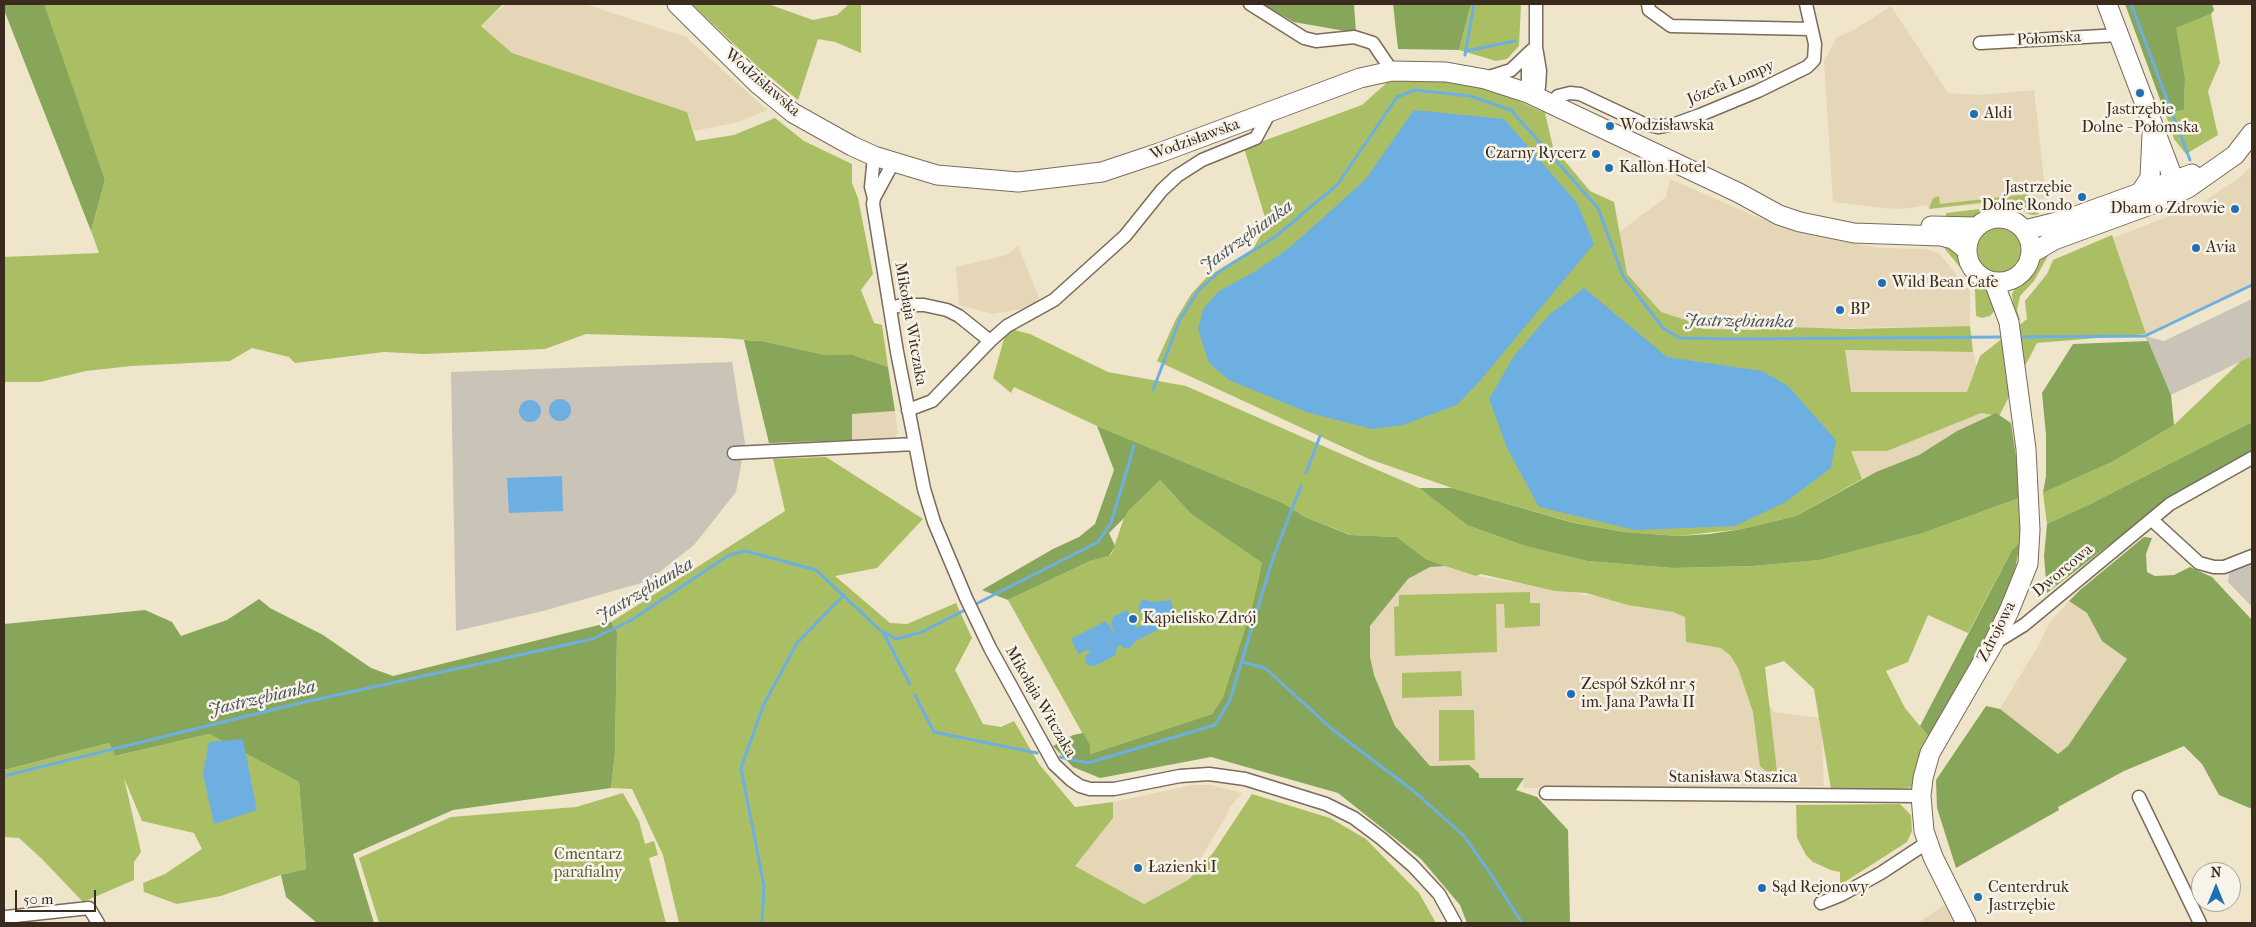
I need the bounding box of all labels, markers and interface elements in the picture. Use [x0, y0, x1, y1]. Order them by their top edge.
street label: Połomska [2016, 28, 2082, 50]
street label: Wodzisławska [720, 45, 804, 121]
street label: Józefa Lompy [1685, 56, 1777, 110]
marker: Jastrzębie Dolne - Połomska [2134, 87, 2146, 99]
place label: Jastrzębie Dolne - Połomska [2081, 100, 2199, 138]
place label: Aldi [1984, 104, 2012, 124]
marker: Aldi [1968, 108, 1980, 120]
street label: Wodzisławska [1148, 115, 1242, 165]
place label: Wodzisławska [1620, 116, 1714, 136]
marker: Wodzisławska [1604, 120, 1616, 132]
place label: Czarny Rycerz [1485, 144, 1586, 164]
marker: Czarny Rycerz [1590, 148, 1602, 160]
place label: Kallon Hotel [1619, 158, 1706, 178]
marker: Kallon Hotel [1603, 162, 1615, 174]
place label: Jastrzębie Dolne Rondo [1981, 178, 2072, 216]
marker: Jastrzębie Dolne Rondo [2076, 191, 2088, 203]
water label: Jastrzębianka [1196, 196, 1298, 278]
place label: Dbam o Zdrowie [2110, 199, 2225, 219]
marker: Dbam o Zdrowie [2229, 203, 2241, 215]
place label: Avia [2206, 238, 2236, 258]
marker: Avia [2190, 242, 2202, 254]
street label: Mikołaja Witczaka [890, 261, 930, 387]
place label: Wild Bean Cafe [1892, 273, 1998, 293]
marker: Wild Bean Cafe [1876, 277, 1888, 289]
place label: BP [1850, 300, 1870, 320]
marker: BP [1834, 304, 1846, 316]
water label: Jastrzębianka [1684, 310, 1794, 334]
street label: Dworcowa [2029, 540, 2097, 602]
water label: Jastrzębianka [592, 554, 698, 628]
street label: Zdrojowa [1974, 599, 2020, 665]
place label: Kąpielisko Zdrój [1143, 609, 1256, 629]
marker: Kąpielisko Zdrój [1127, 613, 1139, 625]
street label: Mikołaja Witczaka [1000, 643, 1080, 761]
place label: Zespół Szkół nr 5 im. Jana Pawła II [1581, 675, 1696, 713]
water label: Jastrzębianka [206, 676, 318, 722]
marker: Zespół Szkół nr 5 im. Jana Pawła II [1565, 688, 1577, 700]
street label: Stanisława Staszica [1669, 768, 1797, 788]
park label: Cmentarz parafialny [554, 845, 622, 883]
place label: Łazienki I [1148, 858, 1217, 878]
marker: Łazienki I [1132, 862, 1144, 874]
north arrow [2191, 862, 2241, 912]
text: N [2211, 864, 2221, 881]
place label: Sąd Rejonowy [1772, 878, 1869, 898]
place label: Centerdruk Jastrzębie [1988, 878, 2069, 916]
scale bar [18, 880, 99, 912]
marker: Sąd Rejonowy [1756, 882, 1768, 894]
text: 50 m [23, 890, 53, 908]
marker: Centerdruk Jastrzębie [1972, 891, 1984, 903]

